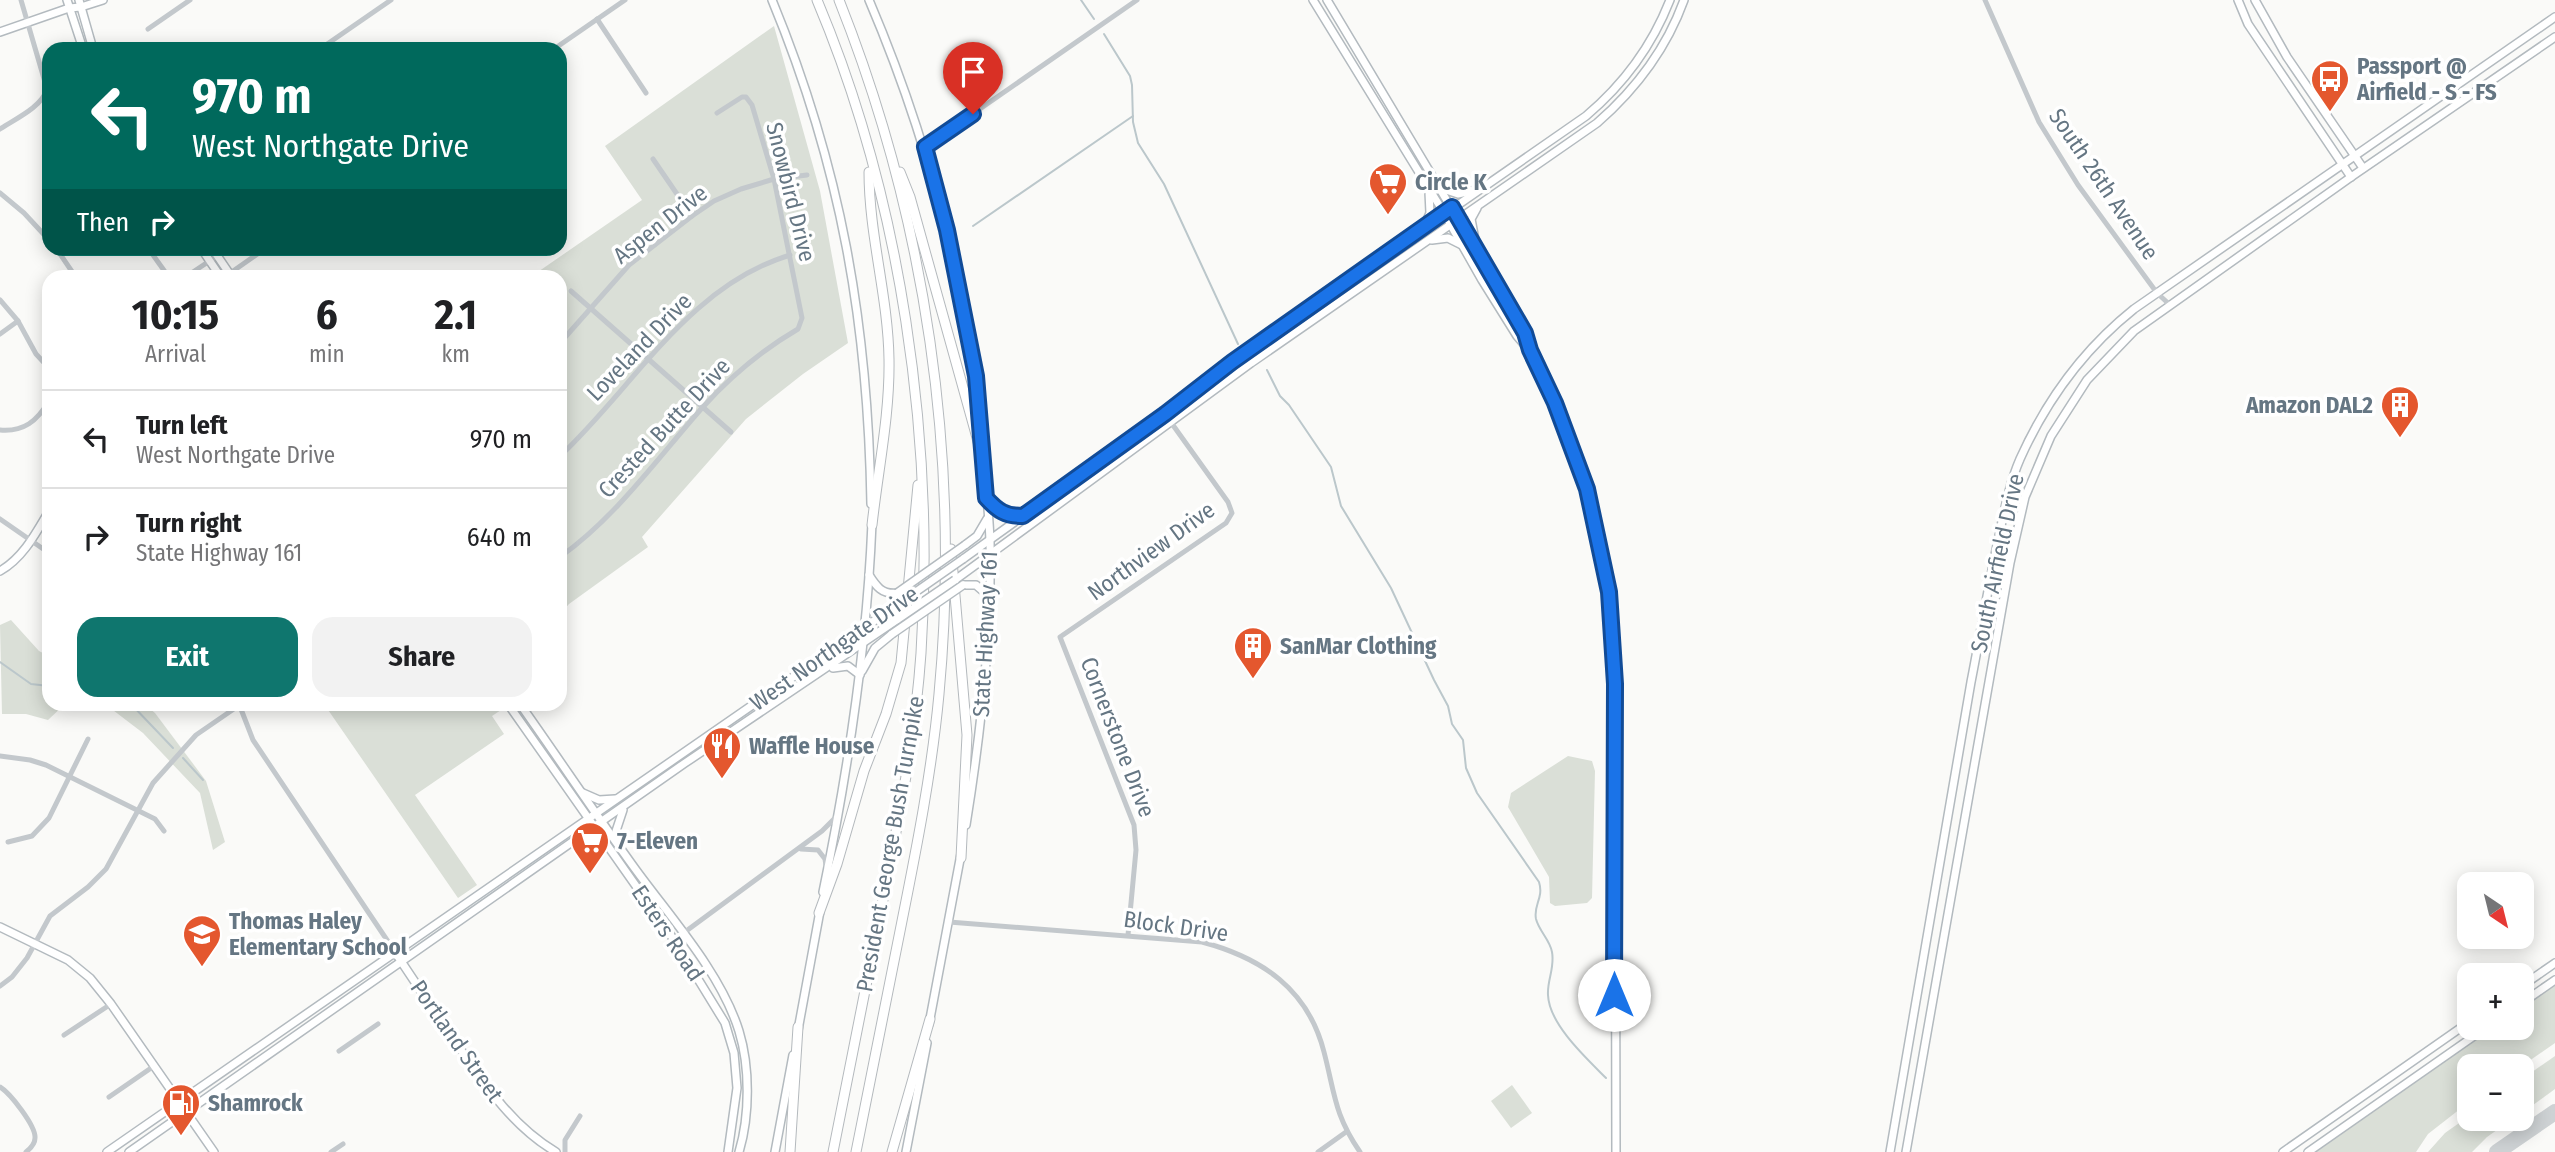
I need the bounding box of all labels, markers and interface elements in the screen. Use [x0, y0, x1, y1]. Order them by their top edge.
pin [943, 42, 1003, 114]
place label: Passport @ Airfield - S - FS [2356, 52, 2497, 106]
icon: arrive [954, 53, 992, 91]
bus stop icon: Passport @ Airfield - S - FS [2309, 58, 2351, 113]
text: 970 m [192, 67, 312, 126]
icon: left [77, 70, 168, 161]
street label: South 26th Avenue [2043, 103, 2165, 265]
street label: Snowbird Drive [760, 119, 822, 265]
text: West Northgate Drive [192, 127, 469, 165]
supermarket icon: Circle K [1367, 161, 1409, 216]
place label: Circle K [1415, 168, 1487, 196]
street label: Aspen Drive [607, 179, 713, 269]
icon: right [143, 203, 181, 241]
text: Then [77, 207, 129, 238]
street label: Loveland Drive [581, 287, 697, 407]
text: 10:15 [132, 290, 219, 340]
text: 6 [316, 290, 338, 340]
text: 2.1 [434, 290, 477, 340]
text: Arrival [145, 340, 206, 368]
text: min [309, 340, 345, 368]
text: km [442, 340, 470, 368]
street label: Crested Butte Drive [592, 352, 736, 504]
building icon: Amazon DAL2 [2379, 384, 2421, 439]
place label: Amazon DAL2 [2245, 391, 2373, 419]
text: Turn left [136, 410, 228, 441]
icon: left [77, 420, 115, 458]
text: 970 m [470, 424, 532, 455]
text: West Northgate Drive [136, 441, 335, 469]
street label: South Airfield Drive [1964, 471, 2030, 655]
street label: Northview Drive [1082, 496, 1220, 606]
text: Turn right [136, 508, 242, 539]
icon: right [77, 518, 115, 556]
text: 640 m [467, 522, 532, 553]
text: State Highway 161 [136, 539, 302, 567]
street label: State Highway 161 [967, 550, 1003, 718]
street label: West Northgate Drive [744, 579, 924, 717]
button: Exit [77, 617, 298, 697]
button: Share [312, 617, 532, 697]
building icon: SanMar Clothing [1232, 625, 1274, 680]
place label: SanMar Clothing [1280, 632, 1437, 660]
street label: Cornerstone Drive [1075, 653, 1161, 821]
street label: President George Bush Turnpike [850, 694, 930, 994]
restaurant icon: Waffle House [701, 725, 743, 780]
place label: Waffle House [749, 732, 875, 760]
supermarket icon: 7-Eleven [569, 820, 611, 875]
place label: 7-Eleven [617, 827, 698, 855]
north arrow [2457, 872, 2534, 948]
map controls [2457, 872, 2534, 1131]
street label: Esters Road [626, 880, 710, 986]
street label: Block Drive [1122, 905, 1230, 947]
place label: Thomas Haley Elementary School [229, 907, 408, 961]
school or university icon: Thomas Haley Elementary School [181, 913, 223, 968]
position arrow [1577, 958, 1651, 1032]
button: + [2457, 963, 2534, 1040]
street label: Portland Street [405, 975, 510, 1108]
button: − [2457, 1054, 2534, 1131]
fuel station icon: Shamrock [160, 1082, 202, 1137]
place label: Shamrock [208, 1089, 303, 1117]

